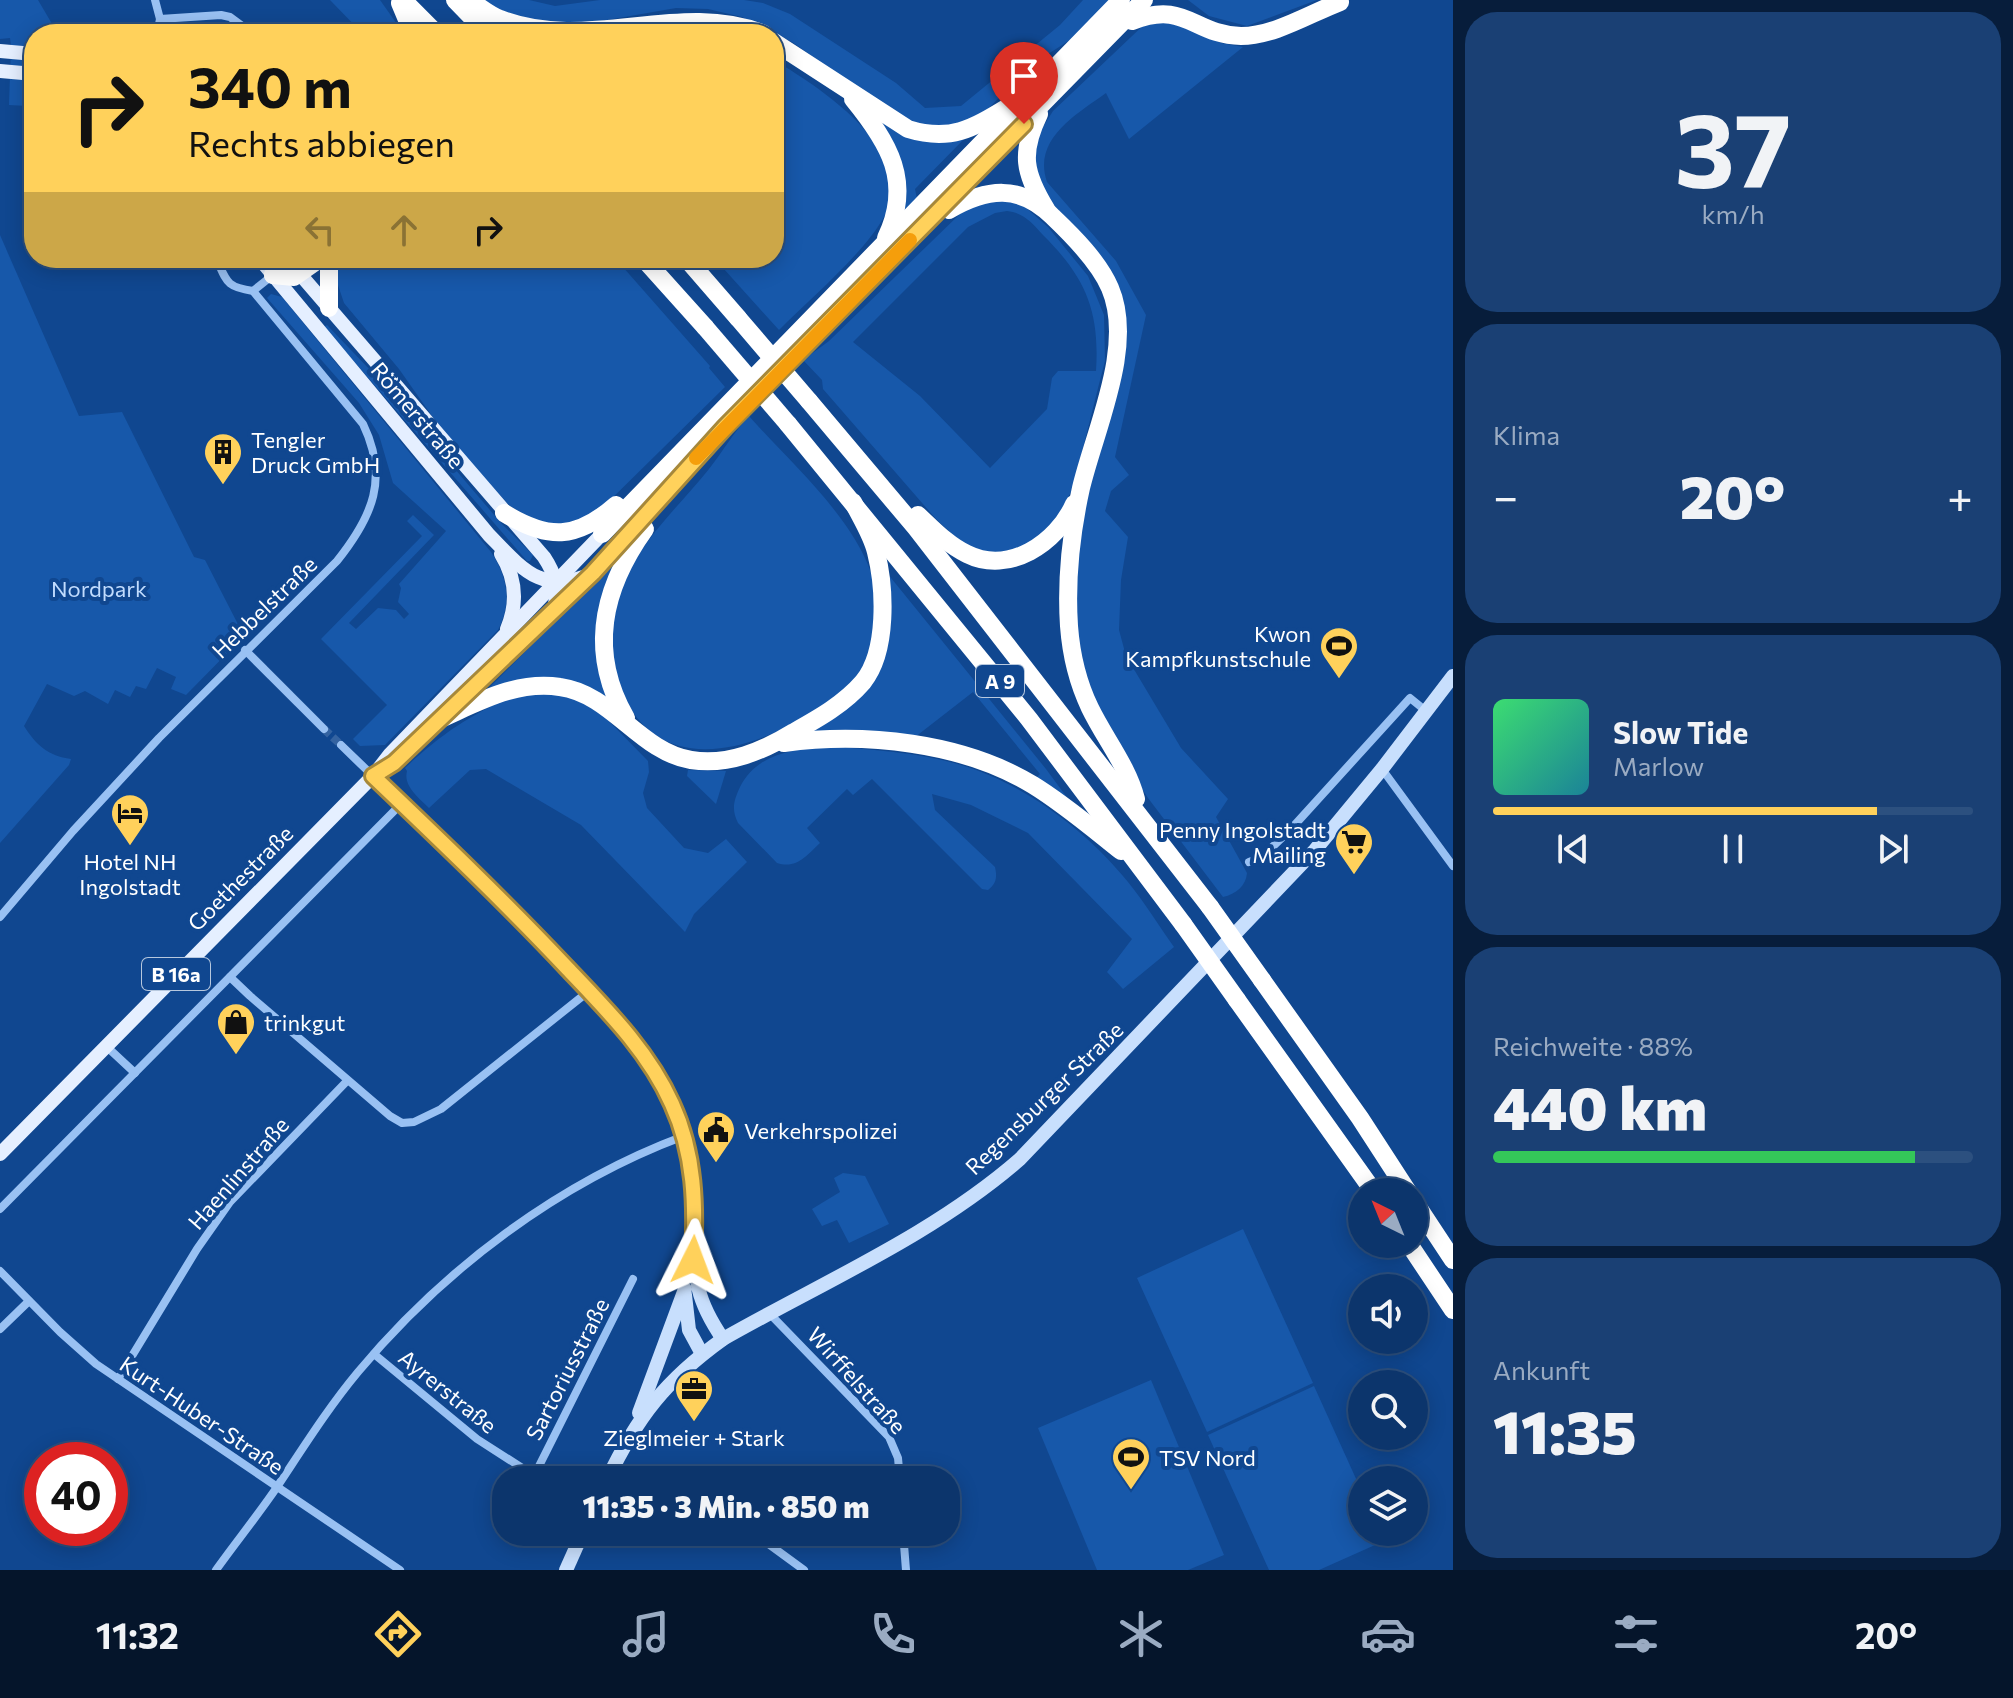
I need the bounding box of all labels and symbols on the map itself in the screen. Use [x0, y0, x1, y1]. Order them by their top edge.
pin [990, 42, 1058, 124]
street label: Römerstraße [366, 356, 470, 474]
place label: Tengler Druck GmbH [251, 426, 380, 478]
building icon: Tengler Druck GmbH [202, 431, 244, 486]
street label: Hebbelstraße [206, 550, 322, 664]
park label: Nordpark [51, 575, 147, 602]
place label: Kwon Kampfkunstschule [1125, 620, 1311, 672]
sports icon: Kwon Kampfkunstschule [1318, 625, 1360, 680]
road number: A 9 [976, 665, 1024, 697]
hotel icon: Hotel NH Ingolstadt [109, 792, 151, 847]
place label: Penny Ingolstadt Mailing [1159, 816, 1326, 868]
street label: Goethestraße [182, 820, 298, 936]
supermarket icon: Penny Ingolstadt Mailing [1333, 821, 1375, 876]
place label: Hotel NH Ingolstadt [79, 848, 181, 900]
road number: B 16a [142, 958, 210, 990]
shop icon: trinkgut [215, 1001, 257, 1056]
place label: trinkgut [264, 1009, 345, 1036]
street label: Regensburger Straße [960, 1016, 1128, 1180]
public building icon: Verkehrspolizei [695, 1109, 737, 1164]
street label: Haenlinstraße [182, 1111, 294, 1235]
place label: Verkehrspolizei [744, 1117, 898, 1144]
north arrow [1348, 1178, 1428, 1258]
position arrow [651, 1218, 735, 1302]
street label: Sartoriusstraße [520, 1293, 614, 1445]
street label: Wirffelstraße [802, 1321, 912, 1439]
street label: Ayrerstraße [394, 1343, 502, 1439]
street label: Kurt-Huber-Straße [115, 1350, 289, 1480]
office icon: Zieglmeier + Stark [673, 1368, 715, 1423]
place label: Zieglmeier + Stark [603, 1424, 785, 1451]
sports icon: TSV Nord [1110, 1436, 1152, 1491]
speed limit sign: 40 [24, 1442, 128, 1546]
place label: TSV Nord [1159, 1444, 1256, 1471]

